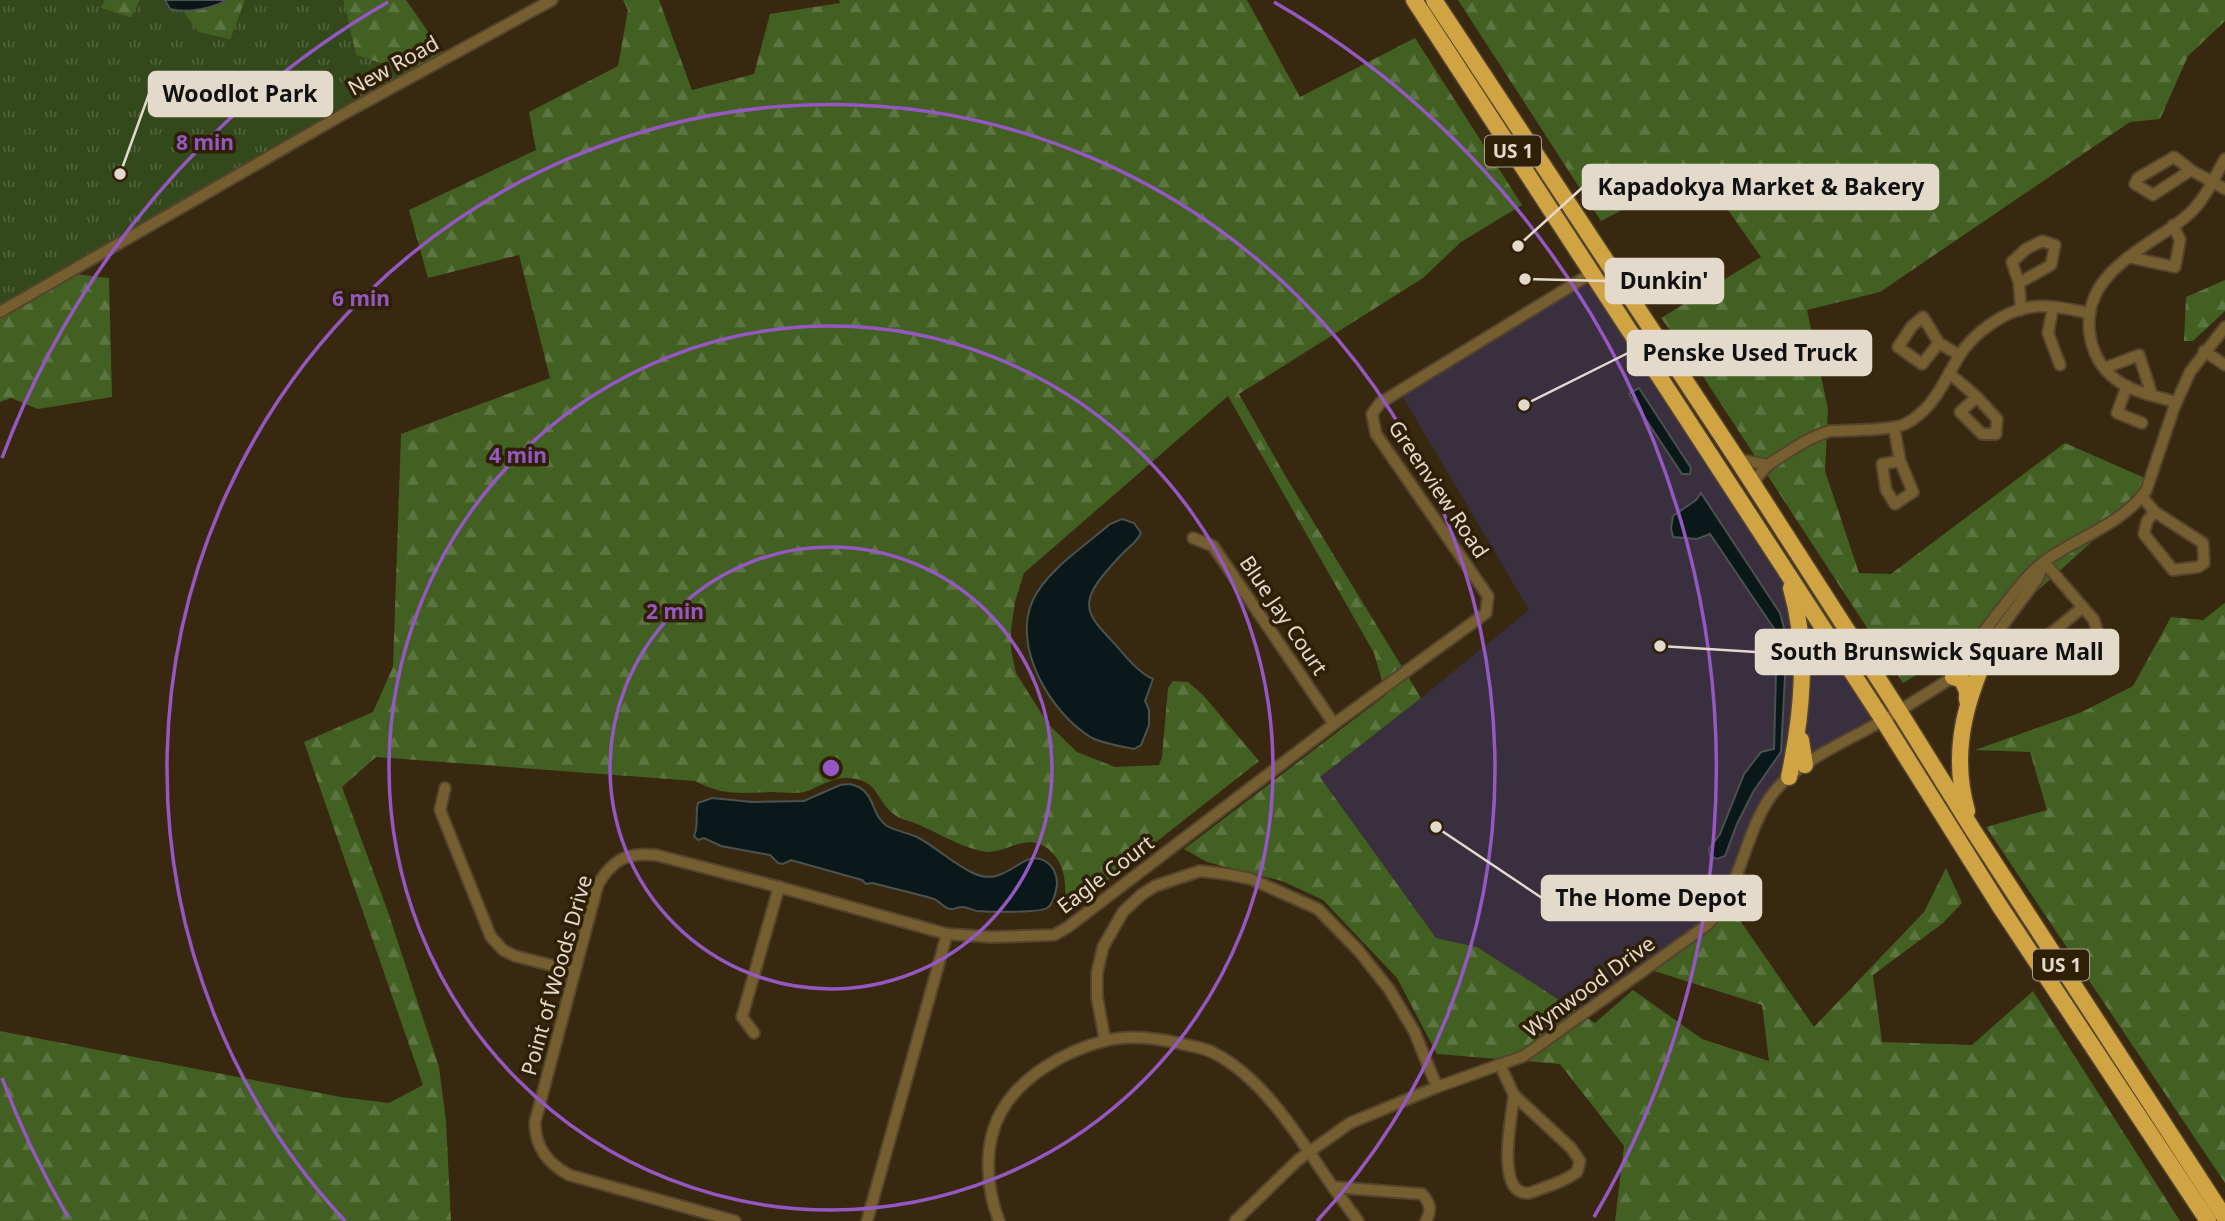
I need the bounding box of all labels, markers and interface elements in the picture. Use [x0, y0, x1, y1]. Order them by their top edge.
street label: New Road [343, 29, 443, 101]
callout: Woodlot Park [149, 72, 332, 116]
text: Woodlot Park [163, 77, 318, 109]
text: 8 min [176, 128, 234, 156]
road number: US 1 [1485, 136, 1541, 167]
callout: Kapadokya Market & Bakery [1583, 165, 1938, 209]
text: Kapadokya Market & Bakery [1598, 170, 1925, 202]
callout: Dunkin' [1606, 259, 1723, 303]
text: Dunkin' [1620, 264, 1708, 296]
text: 6 min [332, 284, 390, 312]
callout: Penske Used Truck [1628, 331, 1871, 375]
text: Penske Used Truck [1642, 336, 1858, 368]
street label: Greenview Road [1383, 415, 1495, 563]
text: 4 min [489, 441, 547, 469]
street label: Blue Jay Court [1234, 550, 1334, 680]
text: 2 min [646, 597, 704, 625]
callout: South Brunswick Square Mall [1756, 630, 2118, 674]
text: South Brunswick Square Mall [1770, 635, 2104, 667]
centre of rings [819, 756, 843, 780]
street label: Eagle Court [1051, 828, 1159, 920]
street label: Point of Woods Drive [514, 872, 598, 1078]
callout: The Home Depot [1542, 876, 1761, 920]
text: The Home Depot [1555, 881, 1747, 913]
street label: Wynwood Drive [1518, 929, 1660, 1043]
road number: US 1 [2033, 950, 2089, 981]

